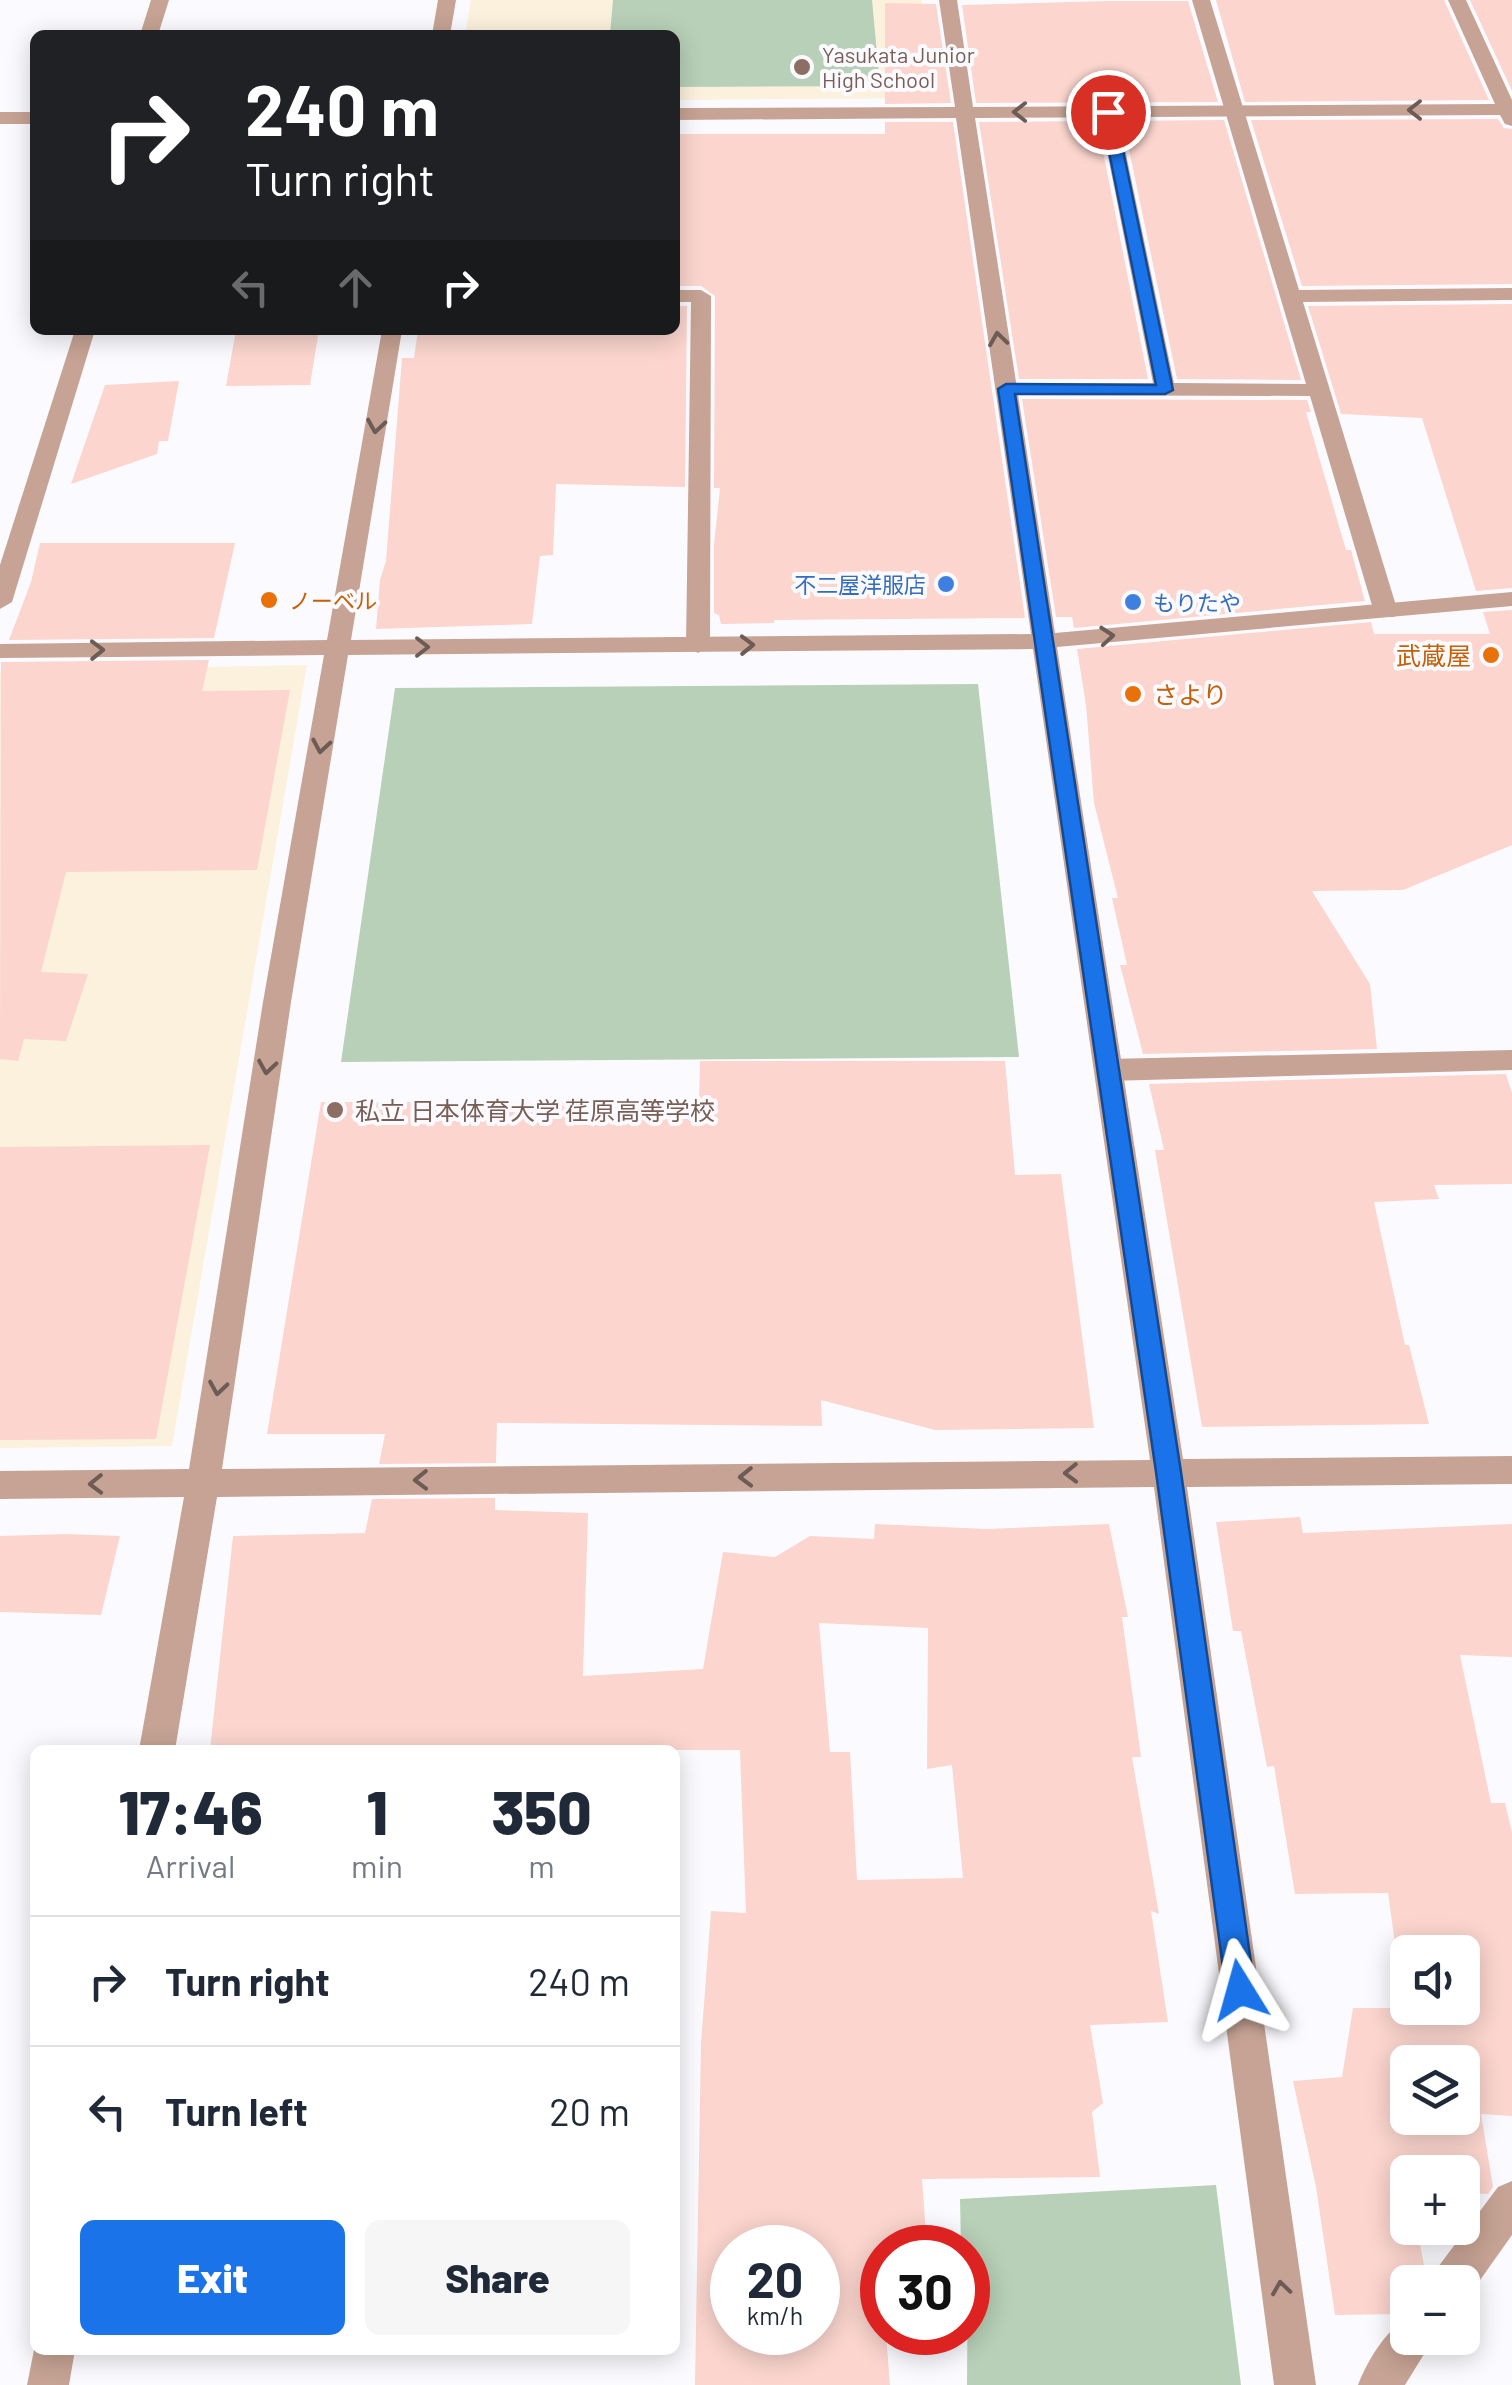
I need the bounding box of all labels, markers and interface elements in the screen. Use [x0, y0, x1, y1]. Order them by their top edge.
place label: Yasukata Junior High School [822, 41, 975, 92]
marker: Yasukata Junior High School [791, 56, 813, 78]
text: 240 m [245, 66, 439, 150]
icon: right [80, 70, 210, 200]
pin [1066, 70, 1151, 155]
icon: arrive [1081, 85, 1136, 140]
one-way arrow [1406, 99, 1422, 121]
one-way arrow [1011, 101, 1026, 123]
text: Turn right [245, 151, 435, 205]
icon: left [223, 260, 278, 315]
icon: ahead [328, 260, 383, 315]
icon: right [433, 260, 488, 315]
one-way arrow [989, 331, 1010, 347]
one-way arrow [366, 418, 387, 434]
place label: 不二屋洋服店 [794, 571, 926, 597]
marker: 不二屋洋服店 [935, 573, 957, 595]
place label: ノーベル [289, 587, 377, 613]
marker: ノーベル [258, 589, 280, 611]
place label: もりたや [1153, 589, 1241, 615]
marker: もりたや [1122, 591, 1144, 613]
one-way arrow [1100, 625, 1116, 647]
one-way arrow [740, 634, 756, 656]
one-way arrow [415, 637, 431, 658]
one-way arrow [90, 639, 106, 661]
place label: 武蔵屋 [1396, 640, 1471, 670]
marker: 武蔵屋 [1480, 644, 1502, 666]
place label: さより [1153, 679, 1228, 709]
marker: さより [1122, 683, 1144, 705]
one-way arrow [311, 738, 332, 755]
one-way arrow [257, 1059, 278, 1075]
place label: 私立 日本体育大学 荏原高等学校 [355, 1095, 715, 1125]
marker: 私立 日本体育大学 荏原高等学校 [324, 1099, 346, 1121]
one-way arrow [208, 1380, 229, 1396]
one-way arrow [1062, 1462, 1078, 1484]
one-way arrow [737, 1466, 752, 1488]
one-way arrow [412, 1469, 428, 1491]
one-way arrow [87, 1473, 103, 1494]
text: 17:46 [119, 1775, 263, 1847]
text: 1 [366, 1775, 388, 1847]
text: 350 [491, 1775, 591, 1847]
text: Arrival [146, 1846, 235, 1884]
text: min [351, 1846, 403, 1884]
text: m [528, 1846, 555, 1884]
map controls [1390, 1935, 1480, 2355]
button: sound [1390, 1935, 1480, 2025]
position arrow [1188, 1938, 1292, 2042]
icon: right [80, 1954, 135, 2009]
text: Turn right [165, 1958, 330, 2004]
text: 240 m [528, 1958, 630, 2004]
button: layers [1390, 2045, 1480, 2135]
icon: left [80, 2084, 135, 2139]
text: Turn left [165, 2088, 308, 2134]
text: 20 m [549, 2088, 630, 2134]
button: + [1390, 2155, 1480, 2245]
button: Exit [80, 2220, 345, 2335]
button: Share [365, 2220, 630, 2335]
speed limit sign: 30 [860, 2225, 990, 2355]
text: 20 [747, 2248, 803, 2308]
button: − [1390, 2265, 1480, 2355]
one-way arrow [1272, 2280, 1293, 2297]
text: km/h [747, 2300, 803, 2330]

